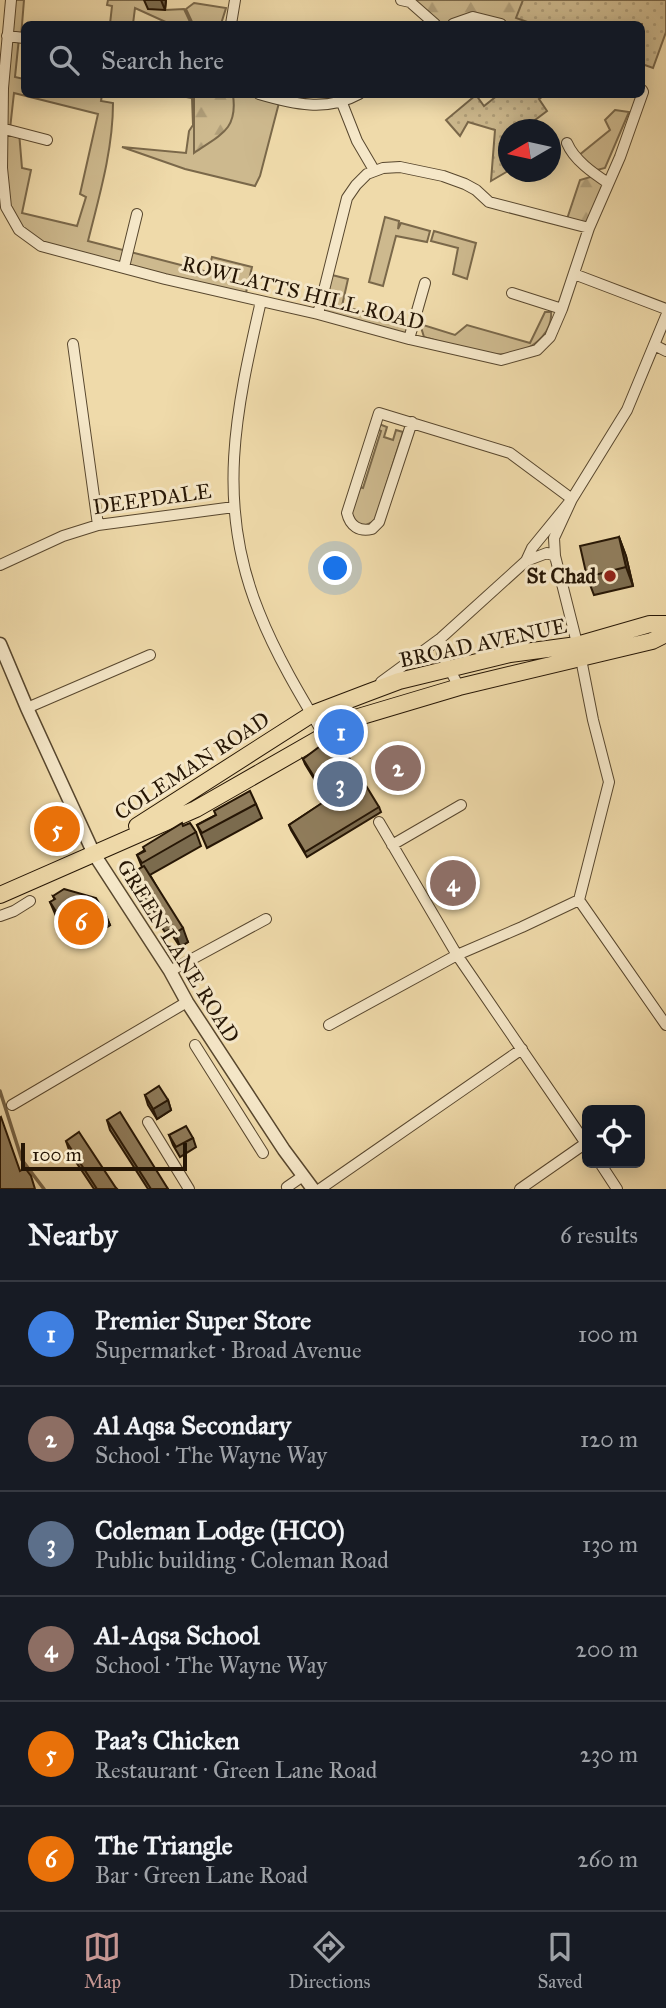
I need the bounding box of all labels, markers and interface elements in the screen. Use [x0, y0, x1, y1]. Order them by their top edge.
search box [21, 21, 645, 98]
icon: search [45, 41, 83, 79]
text: Search here [101, 44, 224, 76]
north arrow [498, 119, 561, 182]
street label: ROWLATTS HILL ROAD [179, 250, 427, 336]
street label: DEEPDALE [91, 478, 213, 520]
your location [318, 551, 352, 585]
place label: St Chad [527, 563, 596, 589]
marker: St Chad [602, 568, 618, 584]
street label: BROAD AVENUE [397, 613, 569, 673]
street label: COLEMAN ROAD [110, 706, 274, 826]
pin: 1 [318, 706, 364, 758]
pin: 2 [375, 742, 421, 794]
pin: 3 [317, 758, 363, 810]
pin: 5 [34, 803, 80, 855]
street label: GREEN LANE ROAD [111, 855, 245, 1047]
pin: 4 [430, 857, 476, 909]
pin: 6 [58, 896, 104, 948]
map controls [582, 1105, 645, 1168]
button: locate [582, 1105, 645, 1168]
scale bar [21, 1140, 187, 1172]
text: 100 m [32, 1143, 82, 1166]
text: Nearby [28, 1217, 118, 1253]
text: 6 results [560, 1221, 638, 1249]
text: Premier Super Store [95, 1304, 311, 1336]
text: 1 [46, 1320, 56, 1348]
text: 100 m [578, 1320, 638, 1348]
text: Supermarket · Broad Avenue [95, 1336, 361, 1364]
text: Al Aqsa Secondary [95, 1409, 291, 1441]
text: 2 [45, 1425, 57, 1453]
text: 120 m [580, 1425, 638, 1453]
text: School · The Wayne Way [95, 1441, 327, 1469]
text: Coleman Lodge (HCO) [95, 1514, 345, 1546]
text: 3 [46, 1530, 56, 1558]
text: 130 m [582, 1530, 638, 1558]
text: Public building · Coleman Road [95, 1546, 389, 1574]
text: Al-Aqsa School [95, 1619, 260, 1651]
text: 4 [45, 1635, 57, 1663]
text: 200 m [576, 1635, 638, 1663]
text: School · The Wayne Way [95, 1651, 327, 1679]
text: Paa's Chicken [95, 1724, 240, 1756]
text: 5 [46, 1740, 56, 1768]
text: 230 m [580, 1740, 638, 1768]
text: Restaurant · Green Lane Road [95, 1756, 377, 1784]
text: The Triangle [95, 1829, 233, 1861]
text: 6 [45, 1845, 57, 1873]
text: 260 m [577, 1845, 638, 1873]
text: Bar · Green Lane Road [95, 1861, 308, 1889]
tab: Map [83, 1928, 121, 1993]
tab: Directions [288, 1928, 370, 1993]
tab: Saved [537, 1928, 583, 1993]

